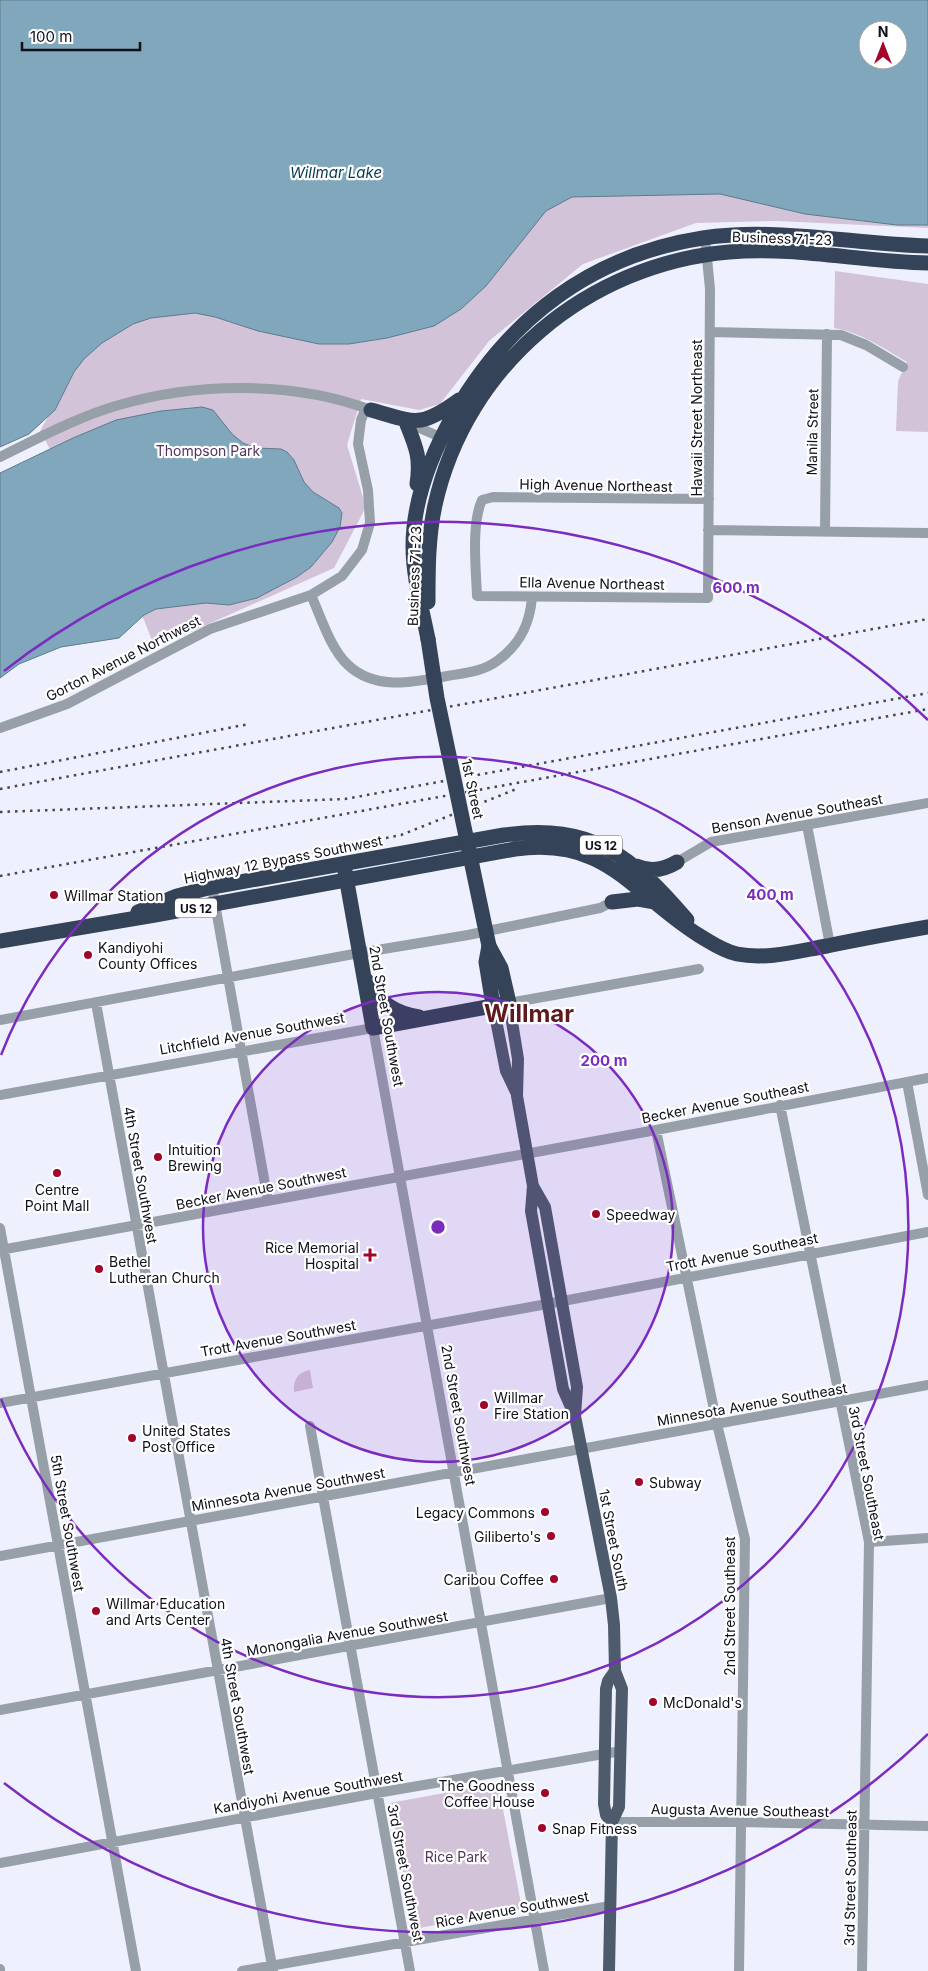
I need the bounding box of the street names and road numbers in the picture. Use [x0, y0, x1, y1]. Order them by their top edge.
street label: Business 71-23 [732, 228, 832, 248]
street label: Hawaii Street Northeast [688, 339, 705, 497]
street label: Manila Street [803, 388, 821, 476]
street label: High Avenue Northeast [519, 475, 673, 495]
street label: Business 71-23 [404, 526, 424, 626]
street label: Ella Avenue Northeast [519, 573, 665, 593]
street label: Gorton Avenue Northwest [43, 611, 203, 704]
street label: 1st Street [458, 757, 488, 821]
street label: Benson Avenue Southeast [710, 790, 884, 836]
street label: Highway 12 Bypass Southwest [182, 831, 384, 887]
road number: US 12 [580, 836, 622, 854]
road number: US 12 [175, 898, 217, 918]
street label: 2nd Street Southwest [366, 944, 408, 1088]
street label: Litchfield Avenue Southwest [158, 1008, 346, 1058]
street label: Becker Avenue Southeast [640, 1077, 810, 1127]
street label: 4th Street Southwest [121, 1105, 162, 1245]
street label: Becker Avenue Southwest [174, 1163, 348, 1213]
street label: Trott Avenue Southeast [665, 1229, 820, 1275]
street label: Trott Avenue Southwest [199, 1316, 357, 1360]
street label: 2nd Street Southwest [438, 1343, 480, 1487]
street label: Minnesota Avenue Southeast [656, 1379, 849, 1429]
street label: 3rd Street Southeast [846, 1404, 888, 1542]
street label: 5th Street Southwest [48, 1453, 88, 1593]
street label: Minnesota Avenue Southwest [190, 1464, 386, 1514]
street label: 1st Street South [596, 1488, 632, 1592]
street label: 2nd Street Southeast [721, 1536, 738, 1676]
street label: Monongalia Avenue Southwest [245, 1607, 449, 1659]
street label: 4th Street Southwest [218, 1636, 259, 1776]
street label: Kandiyohi Avenue Southwest [212, 1767, 404, 1817]
street label: Augusta Avenue Southeast [651, 1800, 830, 1820]
street label: 3rd Street Southwest [384, 1803, 428, 1943]
street label: 3rd Street Southeast [840, 1809, 860, 1946]
street label: Rice Avenue Southwest [434, 1887, 590, 1931]

